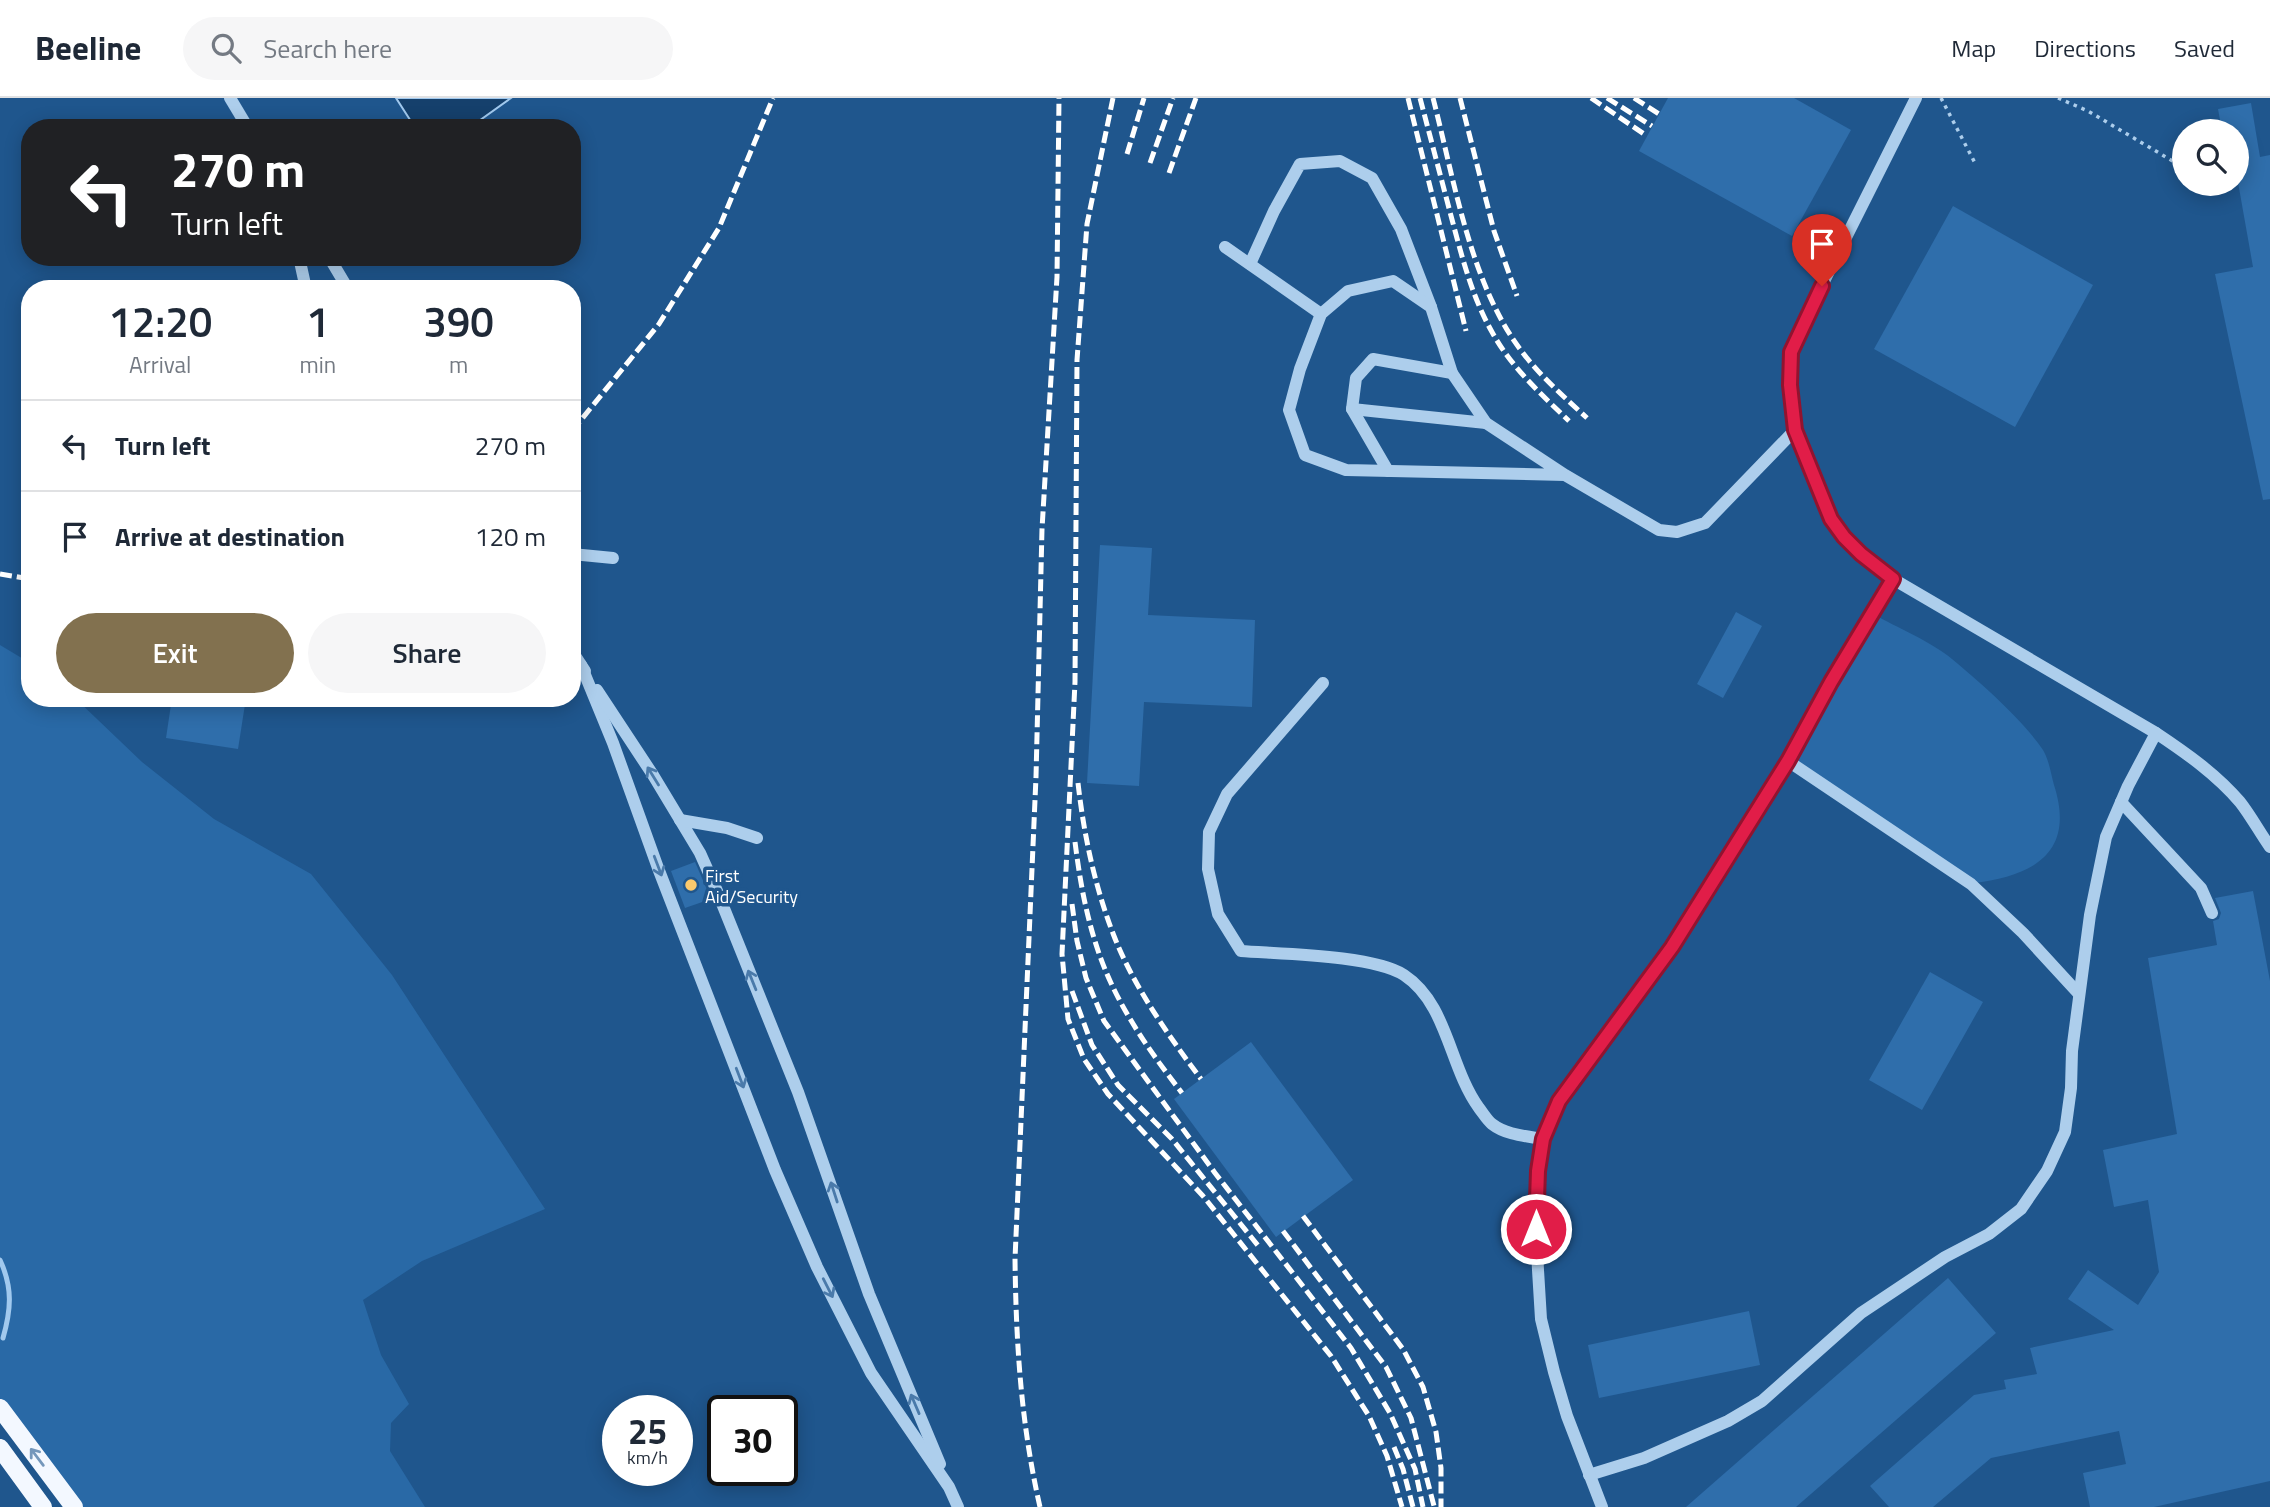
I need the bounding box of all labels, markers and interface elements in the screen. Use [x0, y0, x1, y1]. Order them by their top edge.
search box [183, 17, 673, 80]
text: Beeline [35, 23, 141, 73]
icon: search [207, 29, 245, 67]
text: Search here [263, 29, 392, 68]
text: Map [1951, 30, 1996, 66]
text: Directions [2034, 30, 2136, 66]
text: Saved [2174, 30, 2235, 66]
map controls [2172, 119, 2249, 196]
button: search [2172, 119, 2249, 196]
text: 270 m [171, 131, 305, 206]
icon: left [56, 147, 147, 238]
text: Turn left [171, 199, 283, 247]
pin [1792, 214, 1852, 286]
icon: arrive [1803, 225, 1841, 263]
text: 12:20 [108, 289, 212, 353]
text: 1 [306, 289, 330, 353]
text: 390 [423, 289, 494, 353]
text: Arrival [129, 347, 191, 382]
text: min [299, 347, 336, 382]
text: m [449, 347, 468, 382]
text: Turn left [115, 426, 210, 465]
text: 270 m [475, 426, 546, 465]
icon: left [56, 427, 94, 465]
text: Arrive at destination [115, 517, 345, 556]
text: 120 m [475, 517, 546, 556]
icon: arrive [56, 518, 94, 556]
button: Exit [56, 613, 294, 693]
button: Share [308, 613, 546, 693]
one-way arrow [646, 766, 660, 786]
one-way arrow [652, 854, 665, 876]
place label: First Aid/Security [705, 862, 798, 910]
marker: First Aid/Security [683, 877, 699, 893]
one-way arrow [745, 969, 758, 991]
one-way arrow [735, 1067, 748, 1088]
one-way arrow [826, 1182, 839, 1204]
position arrow [1499, 1192, 1573, 1266]
one-way arrow [821, 1277, 835, 1298]
one-way arrow [908, 1394, 921, 1416]
speed limit sign: 30 [707, 1395, 798, 1486]
text: 25 [628, 1404, 667, 1458]
text: km/h [627, 1444, 668, 1471]
one-way arrow [30, 1448, 45, 1467]

